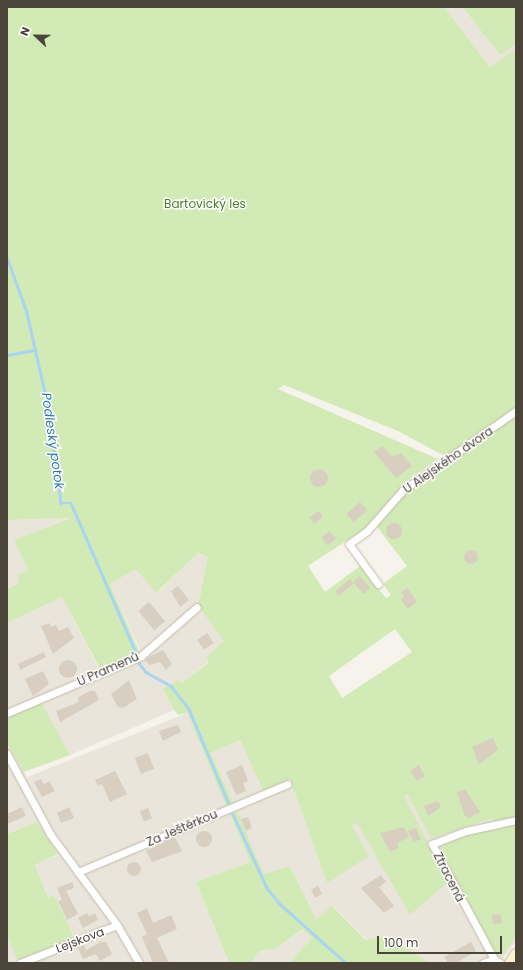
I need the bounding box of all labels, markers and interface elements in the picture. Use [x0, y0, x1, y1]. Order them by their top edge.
north arrow [16, 16, 56, 56]
text: N [16, 25, 34, 38]
park label: Bartovický les [164, 197, 246, 211]
water label: Podleský potok [37, 392, 67, 490]
street label: U Alejského dvora [400, 424, 496, 496]
street label: U Pramenů [75, 649, 141, 689]
street label: Za Ještěrkou [144, 807, 220, 849]
street label: Ztracená [430, 850, 468, 904]
street label: Lejskova [54, 924, 106, 956]
scale bar [379, 928, 504, 954]
text: 100 m [384, 934, 418, 951]

